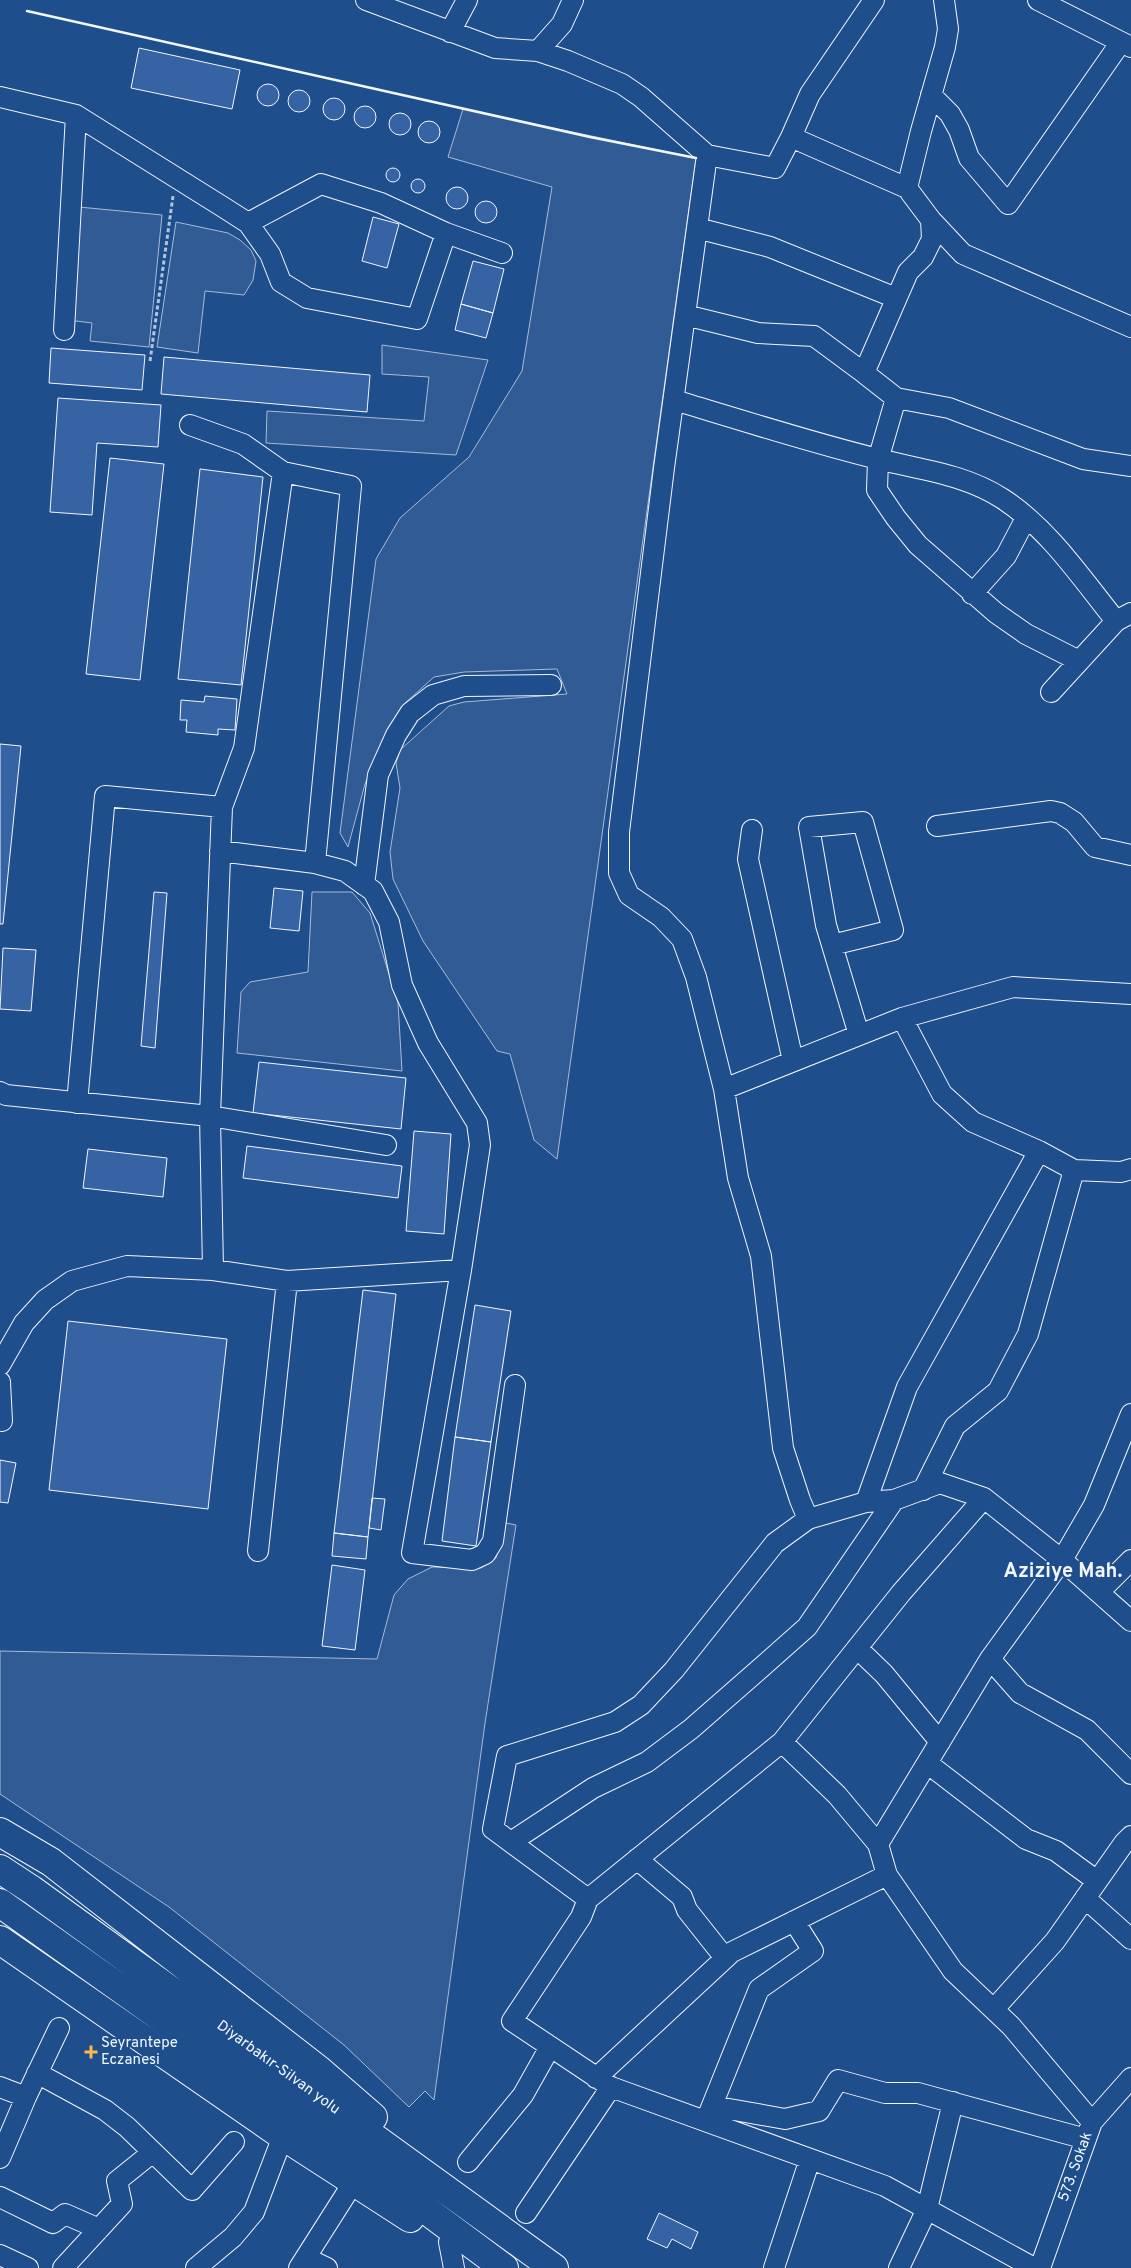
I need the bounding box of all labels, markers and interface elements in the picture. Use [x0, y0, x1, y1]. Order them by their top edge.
district label: Aziziye Mah. [1004, 1559, 1123, 1585]
street label: Diyarbakır-Silvan yolu [212, 2017, 344, 2119]
place label: Seyrantepe Eczanesi [101, 2034, 178, 2070]
marker: Seyrantepe Eczanesi [85, 2046, 97, 2058]
street label: 573. Sokak [1055, 2129, 1097, 2205]

